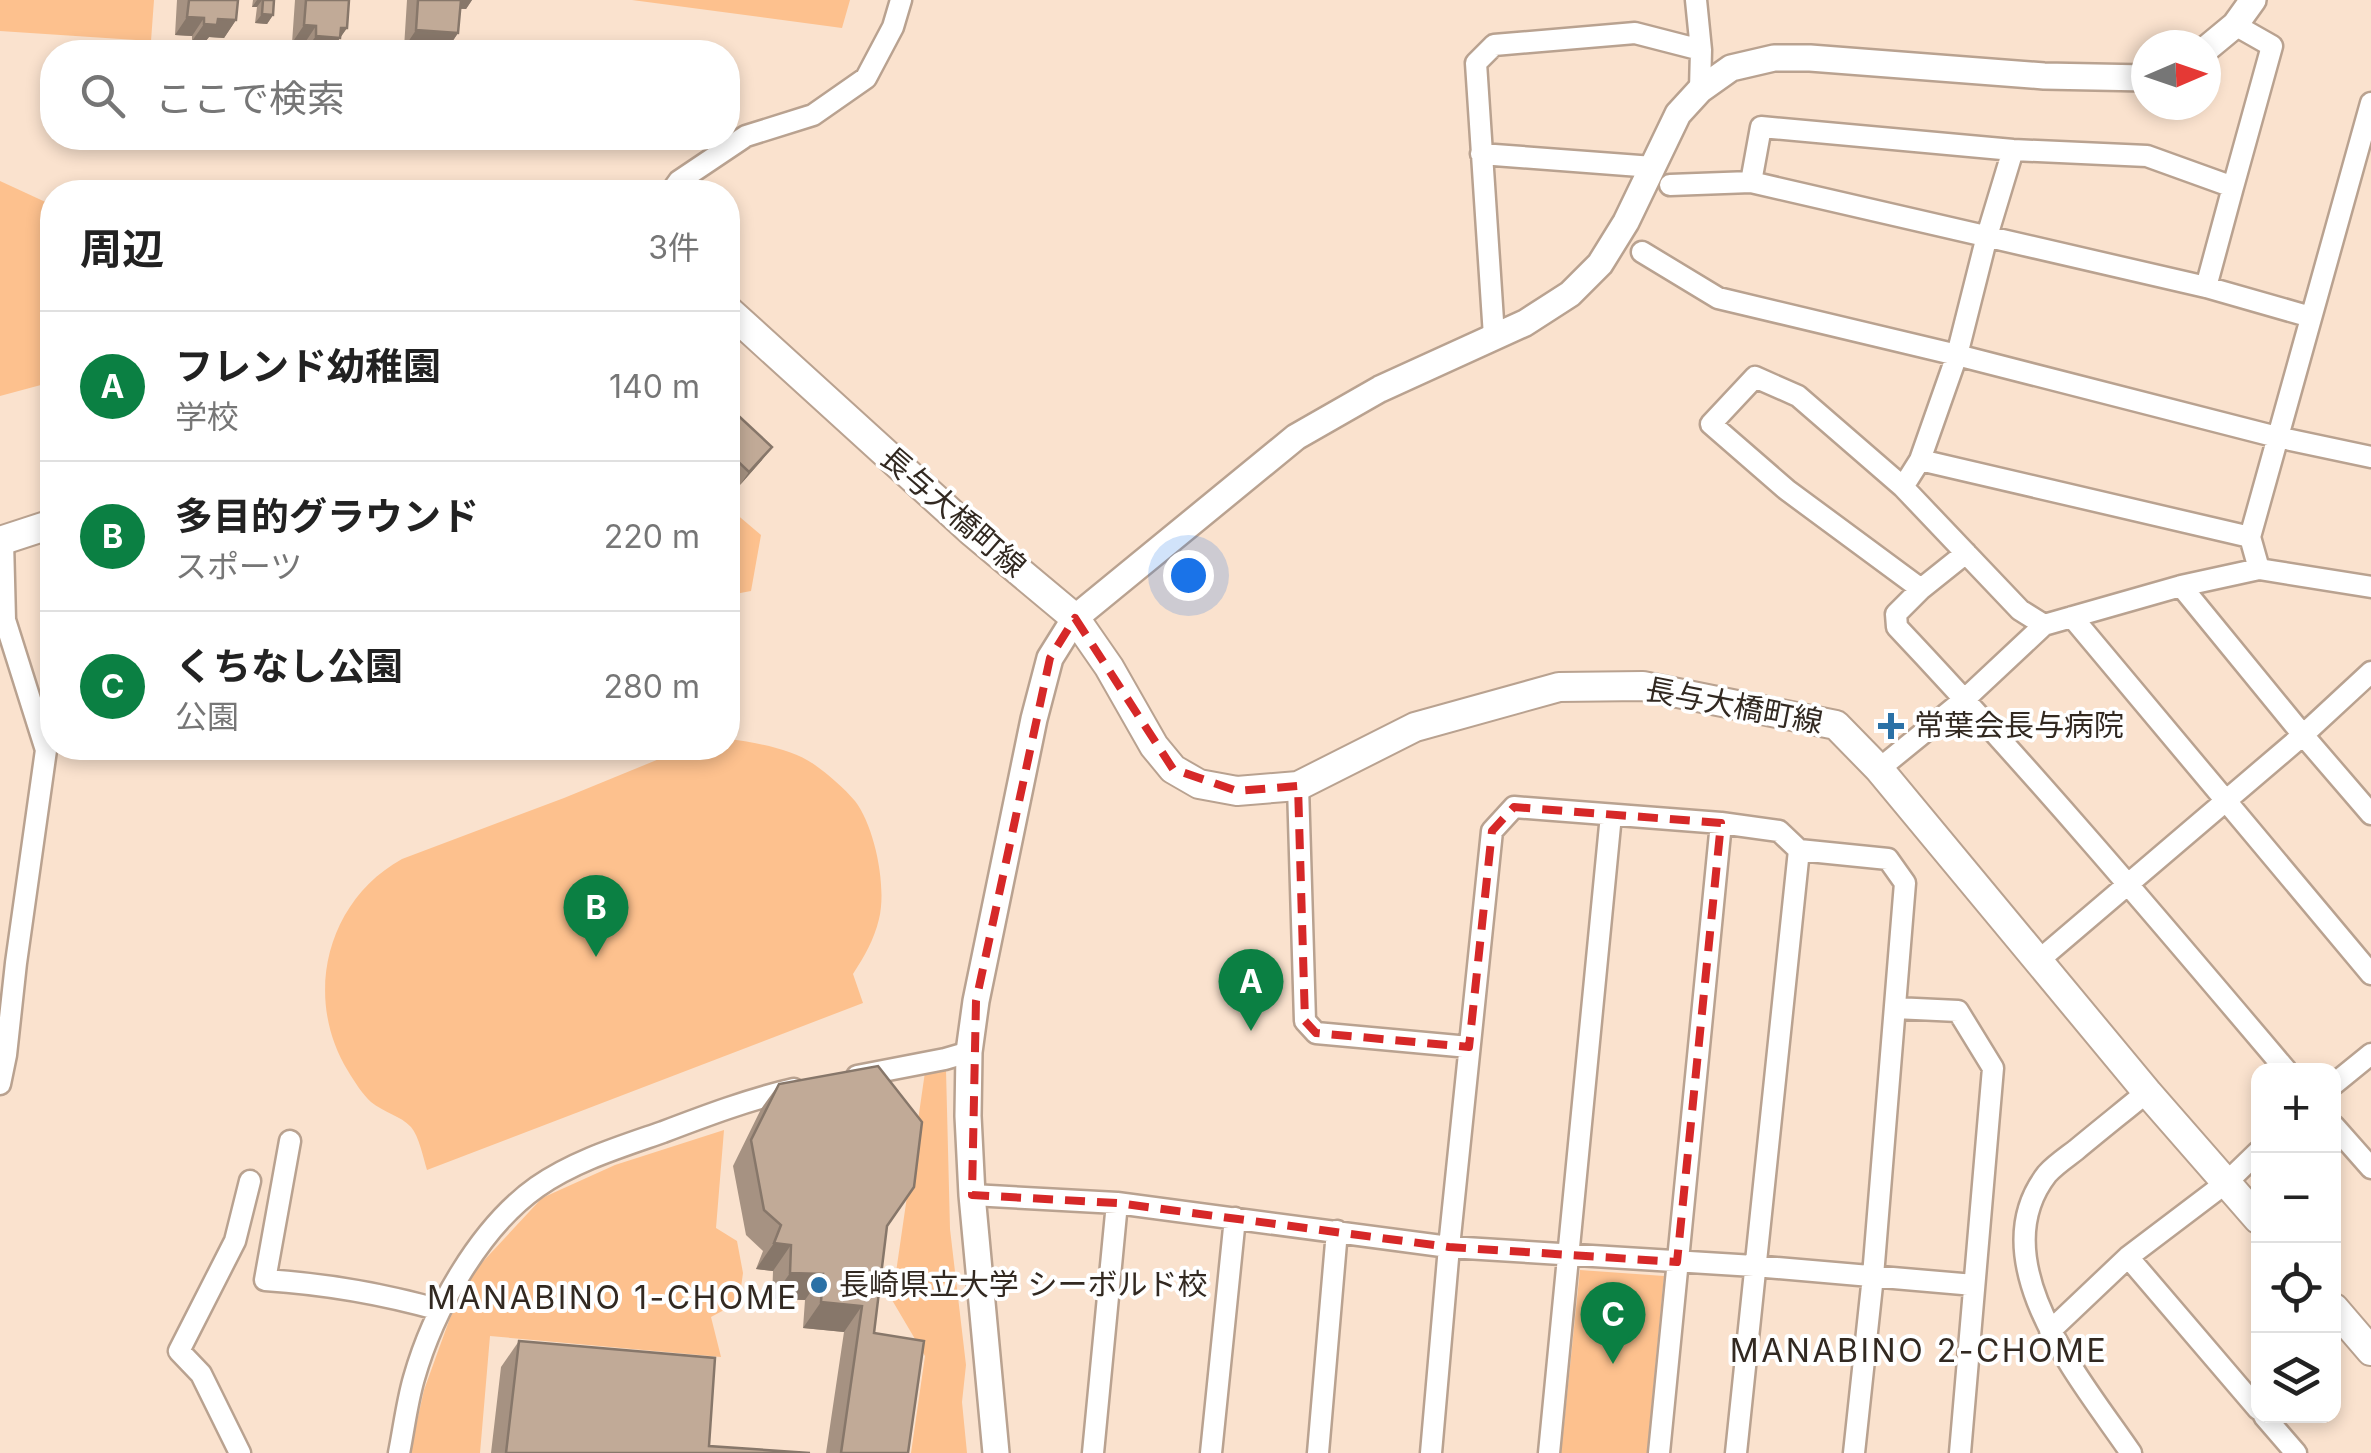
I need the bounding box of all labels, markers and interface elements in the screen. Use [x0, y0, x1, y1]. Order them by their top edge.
north arrow [2131, 30, 2221, 120]
search box [40, 40, 740, 150]
icon: search [75, 68, 130, 123]
text: ここで検索 [155, 75, 345, 121]
text: 周辺 [80, 223, 164, 274]
text: 3件 [648, 228, 700, 267]
text: フレンド幼稚園 [175, 343, 441, 389]
text: A [101, 367, 124, 406]
text: 140 m [609, 367, 700, 406]
text: 学校 [175, 397, 239, 436]
street label: 長与大橋町線 [874, 439, 1033, 584]
text: 多目的グラウンド [175, 493, 479, 539]
text: B [102, 517, 123, 556]
text: 220 m [604, 517, 700, 556]
text: スポーツ [175, 547, 302, 586]
your location [1163, 550, 1214, 601]
text: くちなし公園 [175, 643, 403, 689]
text: C [101, 667, 124, 706]
text: 280 m [603, 667, 700, 706]
street label: 長与大橋町線 [1642, 670, 1826, 740]
text: 公園 [175, 697, 239, 736]
place label: 常葉会長与病院 [1914, 707, 2124, 743]
marker: 常葉会長与病院 [1878, 713, 1904, 739]
pin: B [564, 874, 628, 957]
pin: A [1218, 948, 1284, 1031]
map controls [2251, 1063, 2341, 1423]
button: + [2251, 1063, 2341, 1153]
button: − [2251, 1153, 2341, 1243]
button: locate [2251, 1243, 2341, 1333]
place label: 長崎県立大学 シーボルド校 [839, 1266, 1207, 1302]
marker: 長崎県立大学 シーボルド校 [808, 1274, 830, 1296]
district label: MANABINO 1-CHOME [427, 1278, 799, 1317]
pin: C [1580, 1282, 1646, 1364]
district label: MANABINO 2-CHOME [1730, 1331, 2108, 1370]
button: layers [2251, 1333, 2341, 1423]

